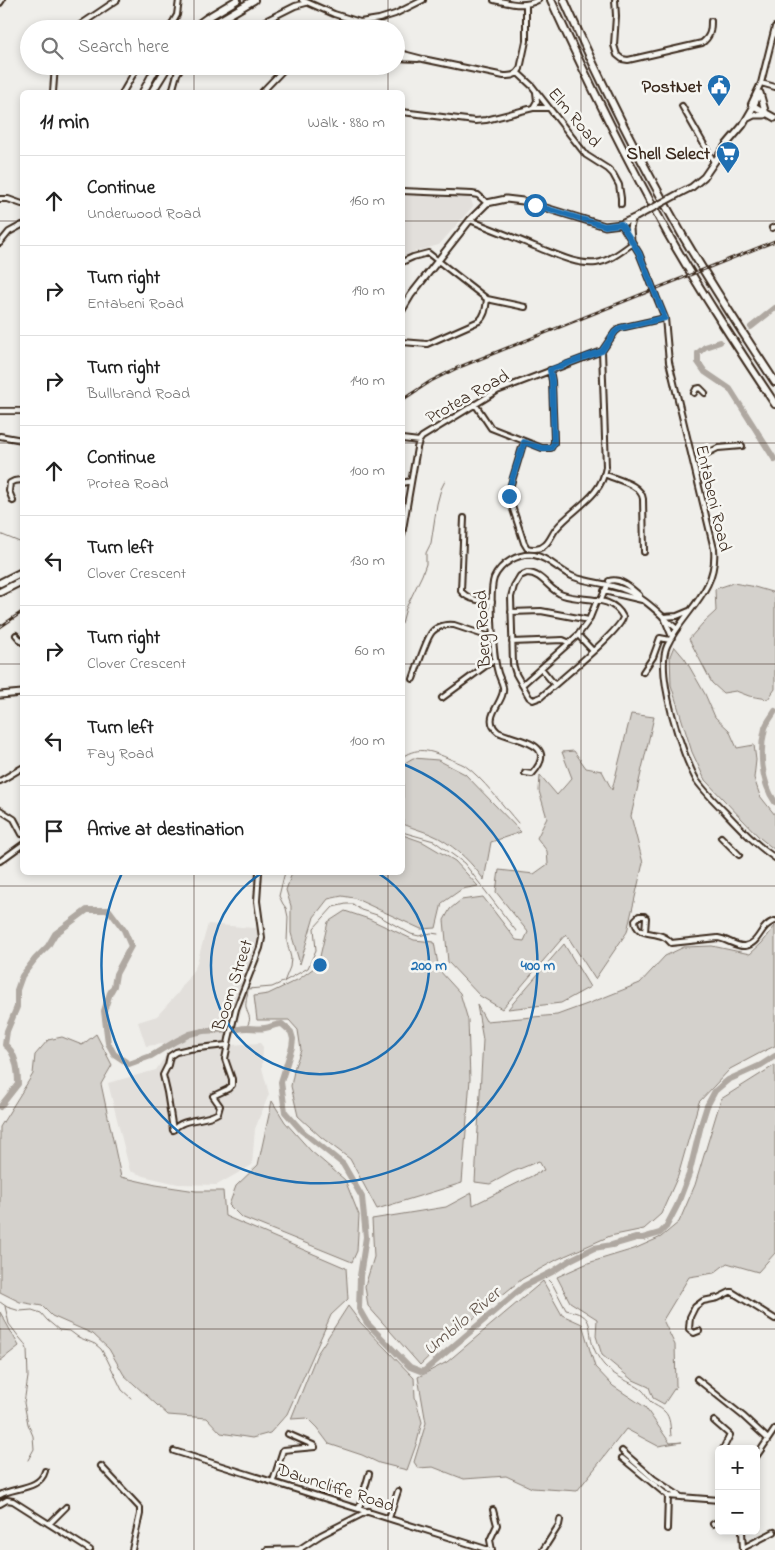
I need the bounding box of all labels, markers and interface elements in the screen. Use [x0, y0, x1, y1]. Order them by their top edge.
search box [20, 20, 405, 75]
icon: search [38, 34, 66, 62]
text: Search here [78, 34, 169, 61]
public building icon: PostNet [706, 73, 732, 107]
place label: PostNet [642, 75, 703, 101]
street label: Elm Road [541, 83, 606, 154]
text: 11 min [40, 108, 89, 138]
text: Walk · 880 m [308, 111, 385, 135]
supermarket icon: Shell Select [715, 140, 741, 174]
place label: Shell Select [627, 142, 711, 168]
text: Continue [87, 175, 155, 202]
icon: ahead [40, 187, 68, 215]
text: 160 m [350, 189, 385, 213]
route start [524, 194, 547, 217]
text: Underwood Road [87, 202, 201, 226]
text: Turn right [87, 265, 160, 292]
icon: right [40, 277, 68, 305]
text: 190 m [352, 279, 385, 303]
text: Entabeni Road [87, 292, 184, 316]
text: Turn right [87, 355, 160, 382]
street label: Protea Road [422, 364, 514, 431]
icon: right [40, 367, 68, 395]
text: 140 m [350, 369, 385, 393]
text: Bullbrand Road [87, 382, 190, 406]
street label: Entabeni Road [687, 442, 737, 554]
text: Continue [87, 445, 155, 472]
icon: ahead [40, 457, 68, 485]
text: 100 m [350, 459, 385, 483]
text: Protea Road [87, 472, 169, 496]
route end [498, 485, 521, 508]
text: Turn left [87, 535, 154, 562]
icon: left [40, 547, 68, 575]
text: 130 m [350, 549, 385, 573]
text: Clover Crescent [87, 562, 186, 586]
street label: Berg Road [469, 589, 500, 669]
text: Turn right [87, 625, 160, 652]
icon: right [40, 637, 68, 665]
text: 60 m [355, 639, 385, 663]
text: Clover Crescent [87, 652, 186, 676]
text: Turn left [87, 715, 154, 742]
icon: left [40, 727, 68, 755]
text: 100 m [350, 729, 385, 753]
text: Fay Road [87, 742, 154, 766]
icon: arrive [40, 817, 68, 845]
text: Arrive at destination [87, 817, 244, 844]
street label: Boom Street [207, 937, 261, 1036]
text: 200 m [410, 955, 447, 977]
text: 400 m [520, 955, 556, 977]
centre of rings [311, 956, 329, 974]
water label: Umbilo River [418, 1280, 509, 1363]
map controls [715, 1445, 760, 1535]
button: + [715, 1445, 760, 1490]
street label: Dawncliffe Road [272, 1457, 398, 1520]
button: − [715, 1490, 760, 1535]

